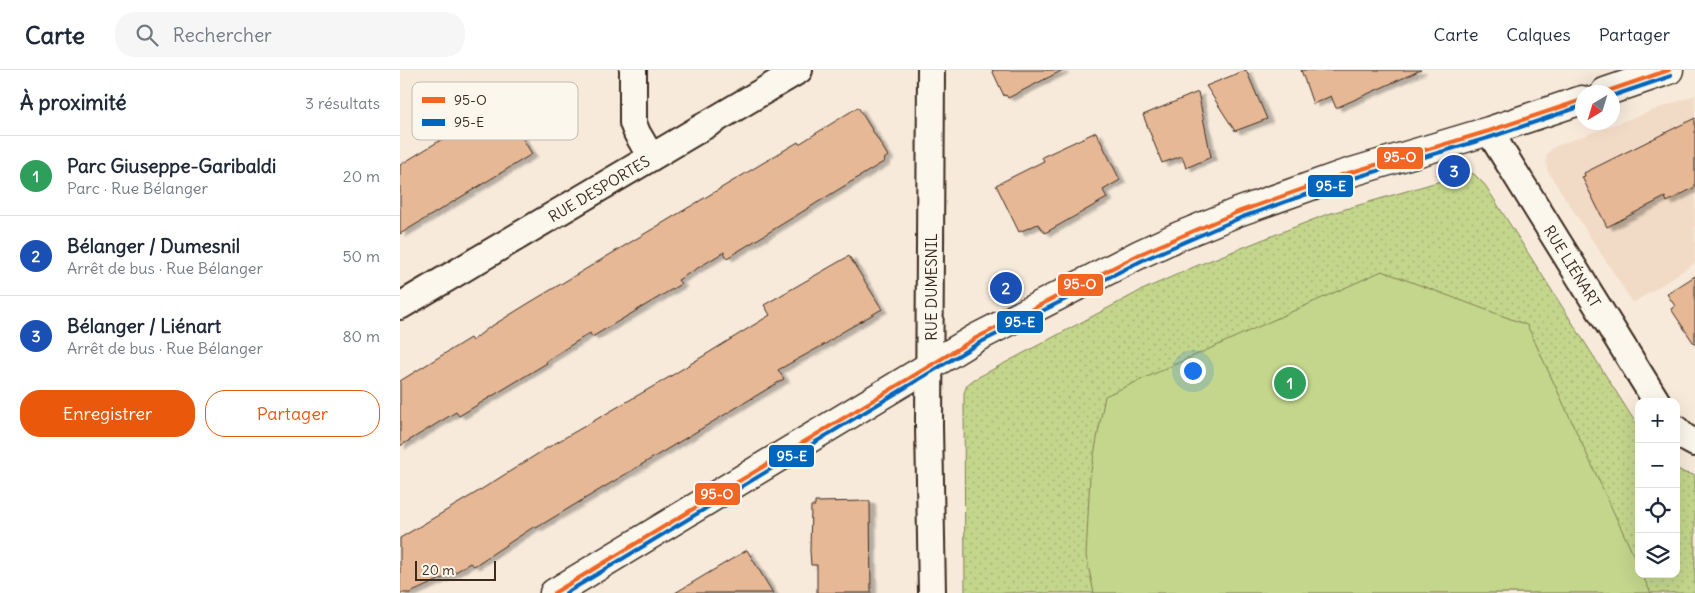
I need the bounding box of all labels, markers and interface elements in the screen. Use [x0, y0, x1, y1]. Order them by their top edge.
search box [115, 12, 465, 57]
text: Carte [25, 20, 85, 50]
icon: search [133, 21, 161, 49]
text: Rechercher [173, 23, 272, 47]
text: Carte [1433, 23, 1478, 46]
text: Calques [1506, 23, 1571, 46]
text: Partager [1599, 23, 1670, 46]
legend [412, 82, 578, 140]
north arrow [1575, 85, 1620, 130]
text: À proximité [20, 89, 127, 116]
text: 95-O [454, 91, 487, 109]
text: 3 résultats [305, 93, 380, 113]
text: 95-E [454, 113, 484, 131]
line badge: 95-O [1376, 146, 1424, 170]
text: 95-O [1384, 148, 1417, 166]
street label: RUE DESPORTES [545, 151, 653, 226]
pin: 3 [1438, 152, 1470, 190]
text: Parc Giuseppe-Garibaldi [67, 154, 276, 178]
text: 1 [33, 166, 39, 186]
text: 20 m [343, 166, 380, 186]
line badge: 95-E [1307, 174, 1354, 198]
text: 95-E [1316, 177, 1346, 195]
text: Parc · Rue Bélanger [67, 178, 208, 198]
street label: RUE LIÉNART [1540, 222, 1605, 311]
street label: RUE DUMESNIL [922, 233, 941, 341]
text: Bélanger / Dumesnil [67, 234, 240, 258]
text: 2 [32, 246, 40, 266]
text: 50 m [342, 246, 380, 266]
text: Arrêt de bus · Rue Bélanger [67, 258, 263, 278]
pin: 2 [990, 269, 1022, 307]
line badge: 95-O [1057, 273, 1104, 297]
text: 95-O [1064, 275, 1097, 293]
line badge: 95-E [996, 310, 1044, 334]
text: 95-E [1005, 313, 1035, 331]
text: Bélanger / Liénart [67, 314, 221, 338]
text: 3 [31, 326, 41, 346]
text: 80 m [342, 326, 380, 346]
text: Arrêt de bus · Rue Bélanger [67, 338, 263, 358]
your location [1180, 358, 1206, 384]
pin: 1 [1274, 364, 1306, 402]
button: Enregistrer [20, 390, 195, 437]
button: Partager [205, 390, 380, 437]
map controls [1635, 398, 1680, 578]
button: + [1635, 398, 1680, 443]
button: − [1635, 443, 1680, 488]
line badge: 95-E [768, 444, 815, 468]
text: 95-E [777, 447, 807, 465]
line badge: 95-O [694, 482, 741, 506]
text: 95-O [701, 485, 734, 503]
button: locate [1635, 488, 1680, 533]
button: layers [1635, 533, 1680, 578]
scale bar [415, 558, 496, 581]
text: 20 m [422, 561, 455, 579]

